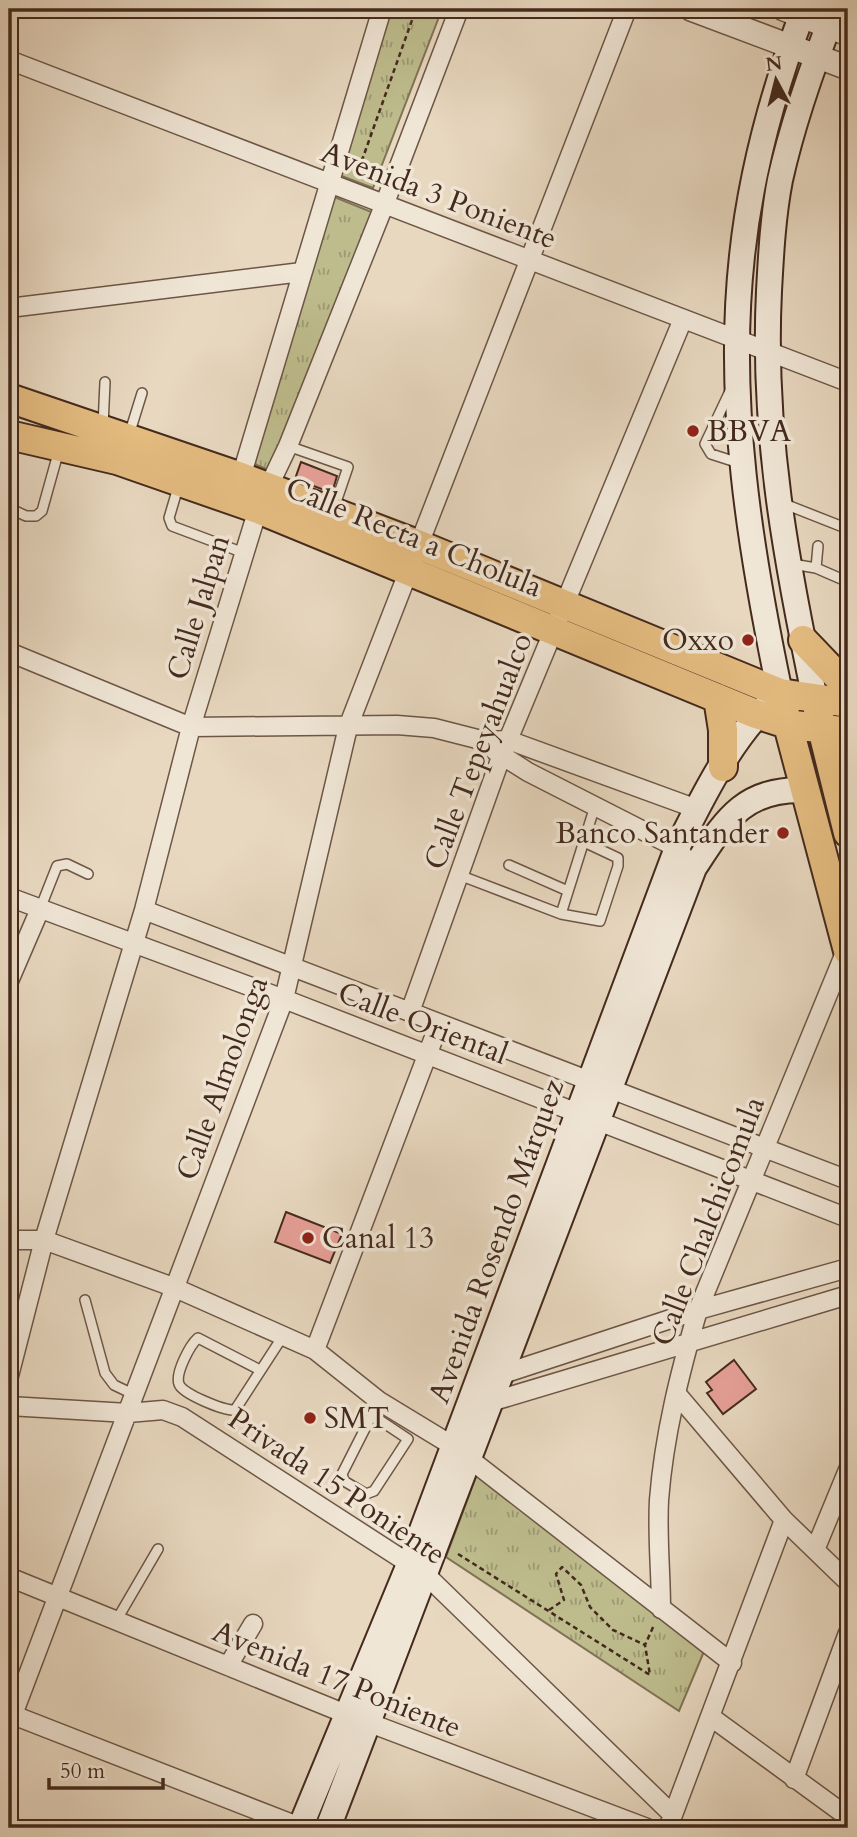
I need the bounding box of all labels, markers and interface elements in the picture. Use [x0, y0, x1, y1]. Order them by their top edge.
north arrow [742, 46, 812, 116]
text: N [764, 50, 784, 78]
street label: Avenida 3 Poniente [315, 132, 563, 259]
place label: BBVA [707, 411, 792, 452]
marker: BBVA [685, 423, 701, 439]
street label: Calle Recta a Cholula [280, 467, 548, 608]
street label: Calle Jalpan [157, 530, 240, 685]
place label: Oxxo [662, 620, 734, 661]
street label: Calle Tepeyahualco [414, 627, 542, 875]
marker: Oxxo [740, 632, 756, 648]
place label: Banco Santander [556, 813, 769, 854]
marker: Banco Santander [775, 825, 791, 841]
street label: Calle Almolonga [167, 971, 278, 1186]
street label: Calle Oriental [332, 972, 514, 1075]
street label: Avenida Rosendo Márquez [419, 1073, 574, 1409]
street label: Calle Chalchicomula [642, 1091, 775, 1352]
place label: Canal 13 [322, 1218, 434, 1259]
marker: Canal 13 [300, 1230, 316, 1246]
street label: Privada 15 Poniente [220, 1398, 454, 1575]
place label: SMT [324, 1398, 389, 1439]
marker: SMT [302, 1410, 318, 1426]
street label: Avenida 17 Poniente [206, 1611, 467, 1748]
scale bar [49, 1746, 163, 1790]
text: 50 m [60, 1757, 105, 1786]

